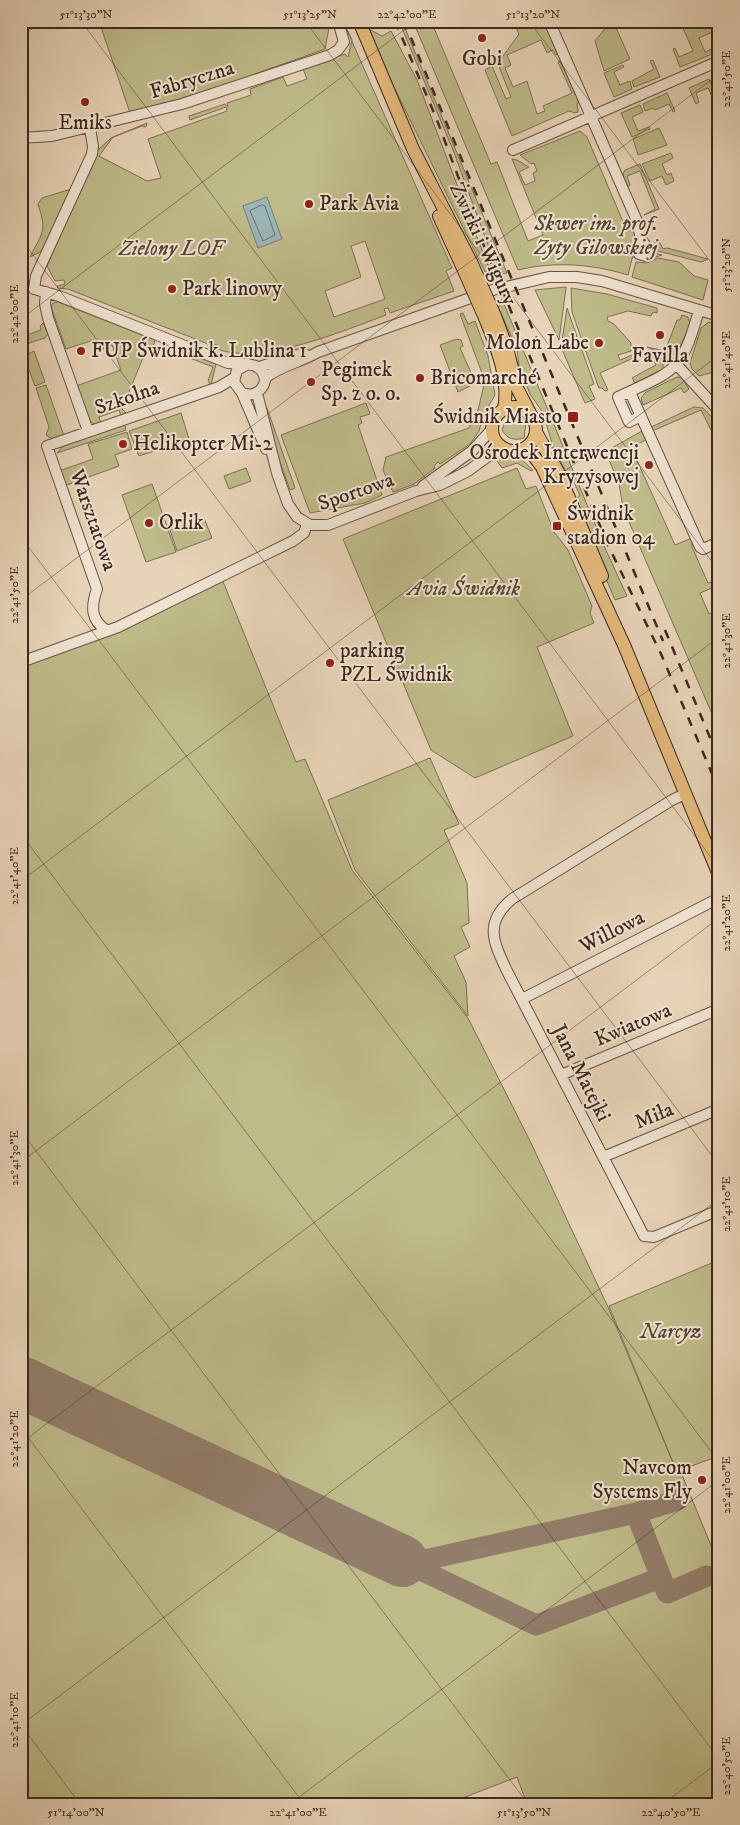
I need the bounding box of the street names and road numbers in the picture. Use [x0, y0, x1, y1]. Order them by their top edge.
street label: Fabryczna [147, 55, 237, 105]
street label: Żwirki i Wigury [443, 178, 524, 311]
street label: Szkolna [91, 375, 163, 421]
street label: Warsztatowa [63, 465, 123, 574]
street label: Sportowa [315, 467, 398, 517]
street label: Willowa [574, 905, 649, 960]
street label: Kwiatowa [591, 997, 675, 1053]
street label: Jana Matejki [545, 1018, 617, 1126]
street label: Miła [631, 1096, 677, 1136]

